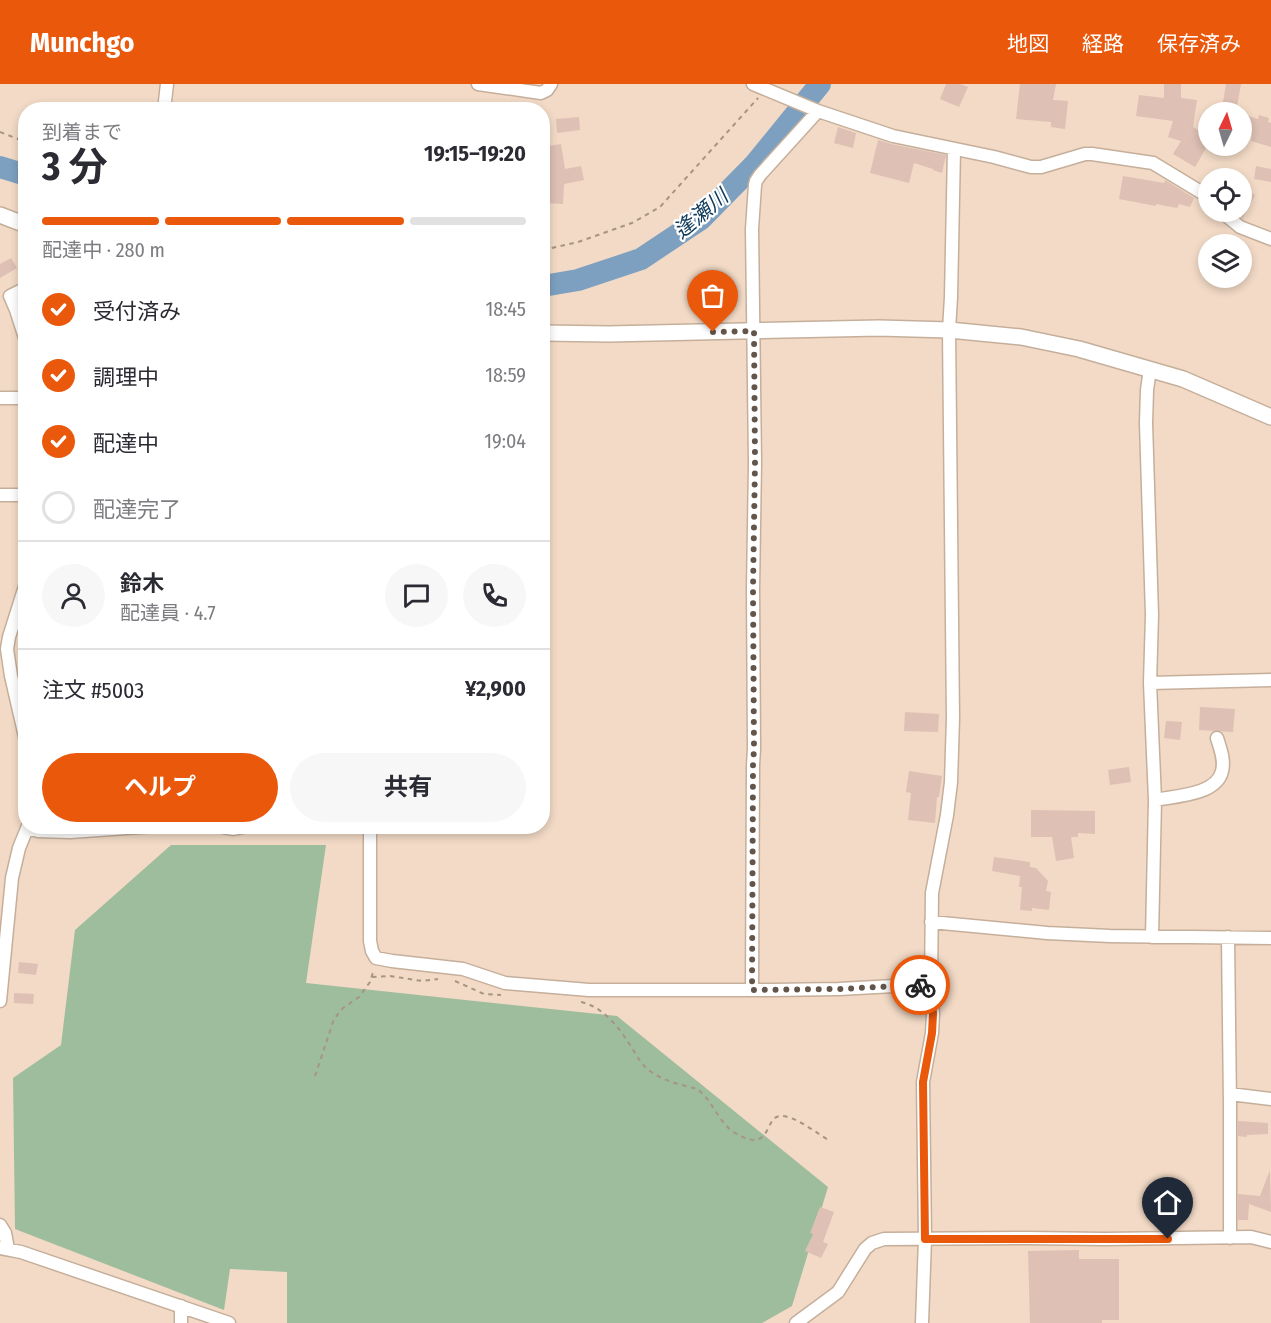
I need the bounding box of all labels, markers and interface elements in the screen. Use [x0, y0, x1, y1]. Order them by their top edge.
text: Munchgo [30, 26, 135, 59]
text: 地図 [1007, 31, 1049, 57]
text: 経路 [1082, 31, 1124, 57]
text: 保存済み [1157, 31, 1241, 57]
north arrow [1198, 102, 1252, 156]
map controls [1198, 102, 1252, 288]
text: 到着まで [42, 120, 122, 144]
text: 19:15–19:20 [424, 140, 526, 167]
text: 3 分 [42, 144, 108, 190]
button: locate [1198, 168, 1252, 222]
water label: 逢瀬川 [669, 183, 735, 244]
button: layers [1198, 234, 1252, 288]
text: 配達中 · 280 m [42, 238, 165, 262]
pin [687, 270, 738, 332]
icon: bag [696, 279, 729, 312]
icon: check [42, 293, 75, 326]
text: 18:45 [485, 297, 526, 321]
text: 受付済み [93, 298, 181, 325]
icon: check [42, 359, 75, 392]
text: 18:59 [485, 363, 526, 387]
text: 調理中 [93, 364, 159, 391]
icon: check [42, 425, 75, 458]
text: 19:04 [484, 429, 526, 453]
text: 配達中 [93, 430, 159, 457]
text: 配達完了 [93, 496, 181, 523]
button: person [42, 564, 105, 627]
button: chat [385, 564, 448, 627]
button: phone [463, 564, 526, 627]
text: 鈴木 [120, 570, 164, 597]
text: 配達員 · 4.7 [120, 601, 216, 625]
text: ¥2,900 [465, 675, 526, 702]
text: 注文 #5003 [42, 677, 144, 704]
button: ヘルプ [42, 753, 278, 822]
button: 共有 [290, 753, 526, 822]
courier [890, 955, 950, 1015]
icon: bike [904, 969, 937, 1002]
pin [1142, 1177, 1193, 1239]
icon: home [1151, 1186, 1184, 1219]

